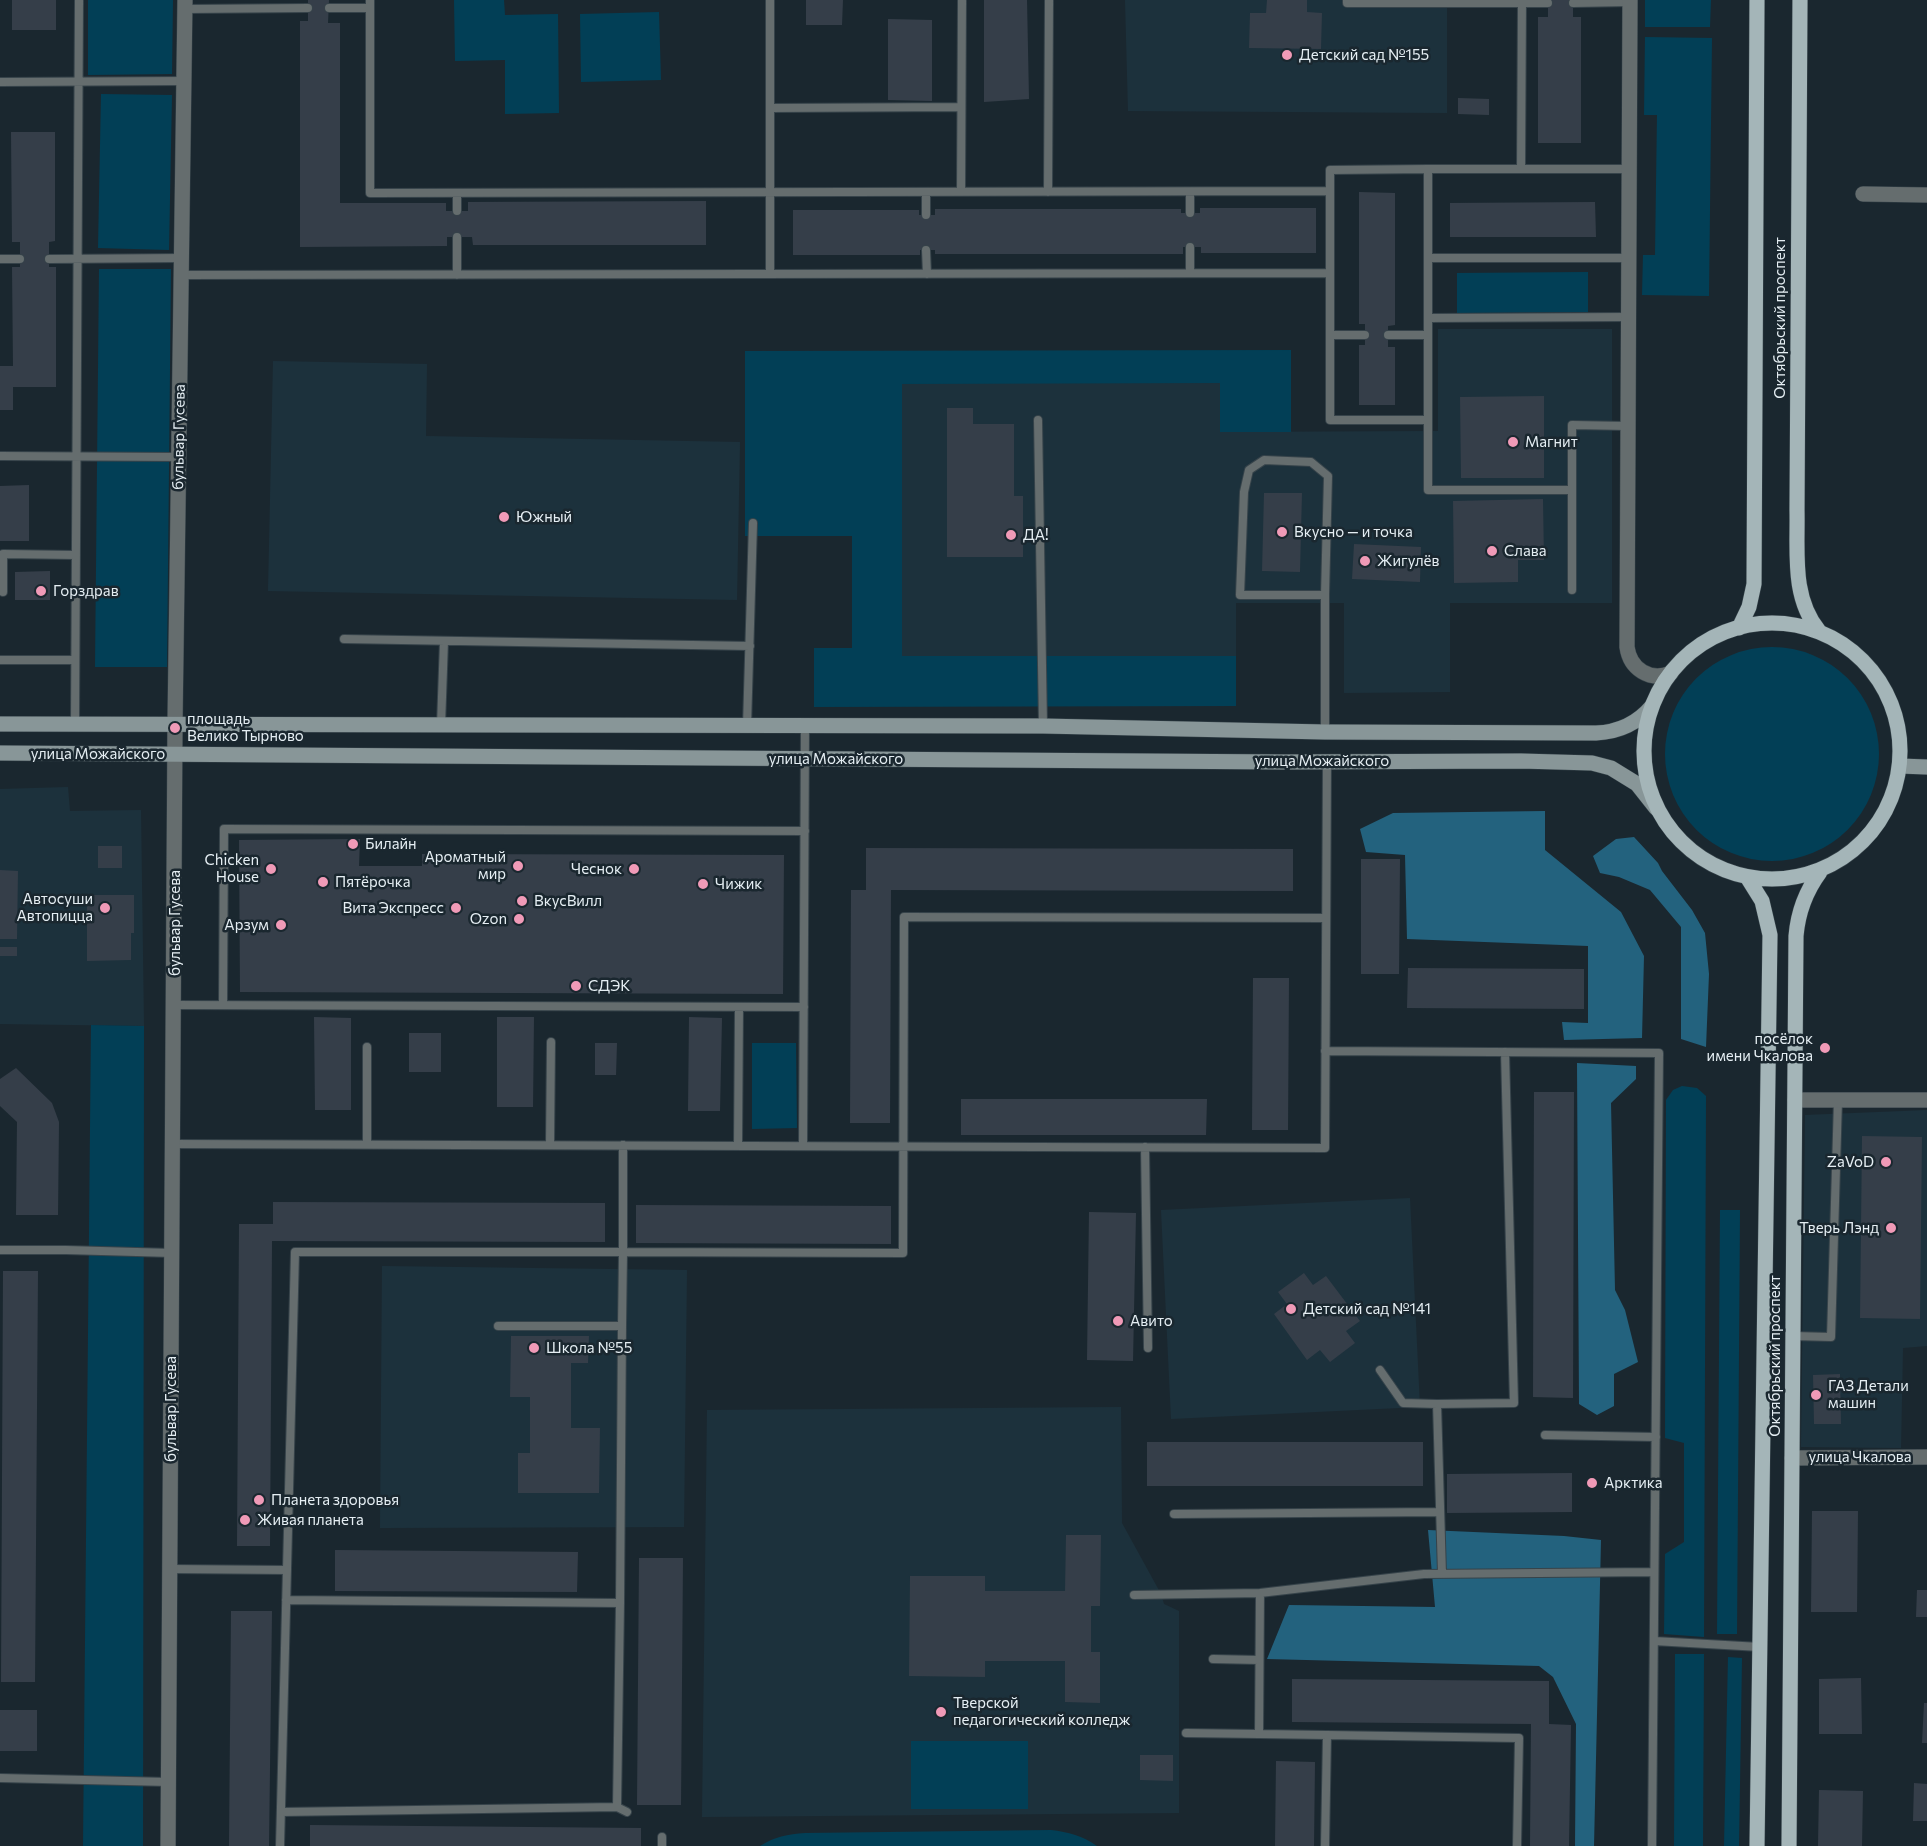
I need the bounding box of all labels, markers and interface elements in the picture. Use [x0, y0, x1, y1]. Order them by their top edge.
place label: Детский сад №155 [1299, 46, 1429, 64]
marker: Детский сад №155 [1280, 48, 1294, 62]
street label: Октябрьский проспект [1771, 237, 1789, 399]
street label: бульвар Гусева [169, 384, 189, 490]
place label: Магнит [1525, 433, 1578, 451]
marker: Магнит [1506, 435, 1520, 449]
place label: Южный [516, 508, 572, 526]
marker: Южный [497, 510, 511, 524]
place label: Вкусно — и точка [1294, 523, 1413, 541]
marker: Вкусно — и точка [1275, 525, 1289, 539]
place label: ДА! [1023, 526, 1049, 544]
marker: ДА! [1004, 528, 1018, 542]
place label: Слава [1504, 542, 1546, 560]
marker: Слава [1485, 544, 1499, 558]
place label: Жигулёв [1377, 552, 1439, 570]
marker: Жигулёв [1358, 554, 1372, 568]
place label: Горздрав [53, 582, 119, 600]
marker: Горздрав [34, 584, 48, 598]
place label: площадь Велико Тырново [187, 710, 304, 745]
marker: площадь Велико Тырново [168, 721, 182, 735]
street label: улица Можайского [31, 745, 165, 763]
street label: улица Можайского [769, 750, 903, 768]
street label: улица Можайского [1255, 752, 1389, 770]
place label: Билайн [365, 835, 417, 853]
marker: Билайн [346, 837, 360, 851]
place label: Ароматный мир [424, 848, 506, 883]
place label: Chicken House [205, 851, 259, 886]
marker: Ароматный мир [511, 859, 525, 873]
place label: Чеснок [571, 860, 622, 878]
marker: Chicken House [264, 862, 278, 876]
marker: Чеснок [627, 862, 641, 876]
street label: бульвар Гусева [166, 870, 184, 976]
place label: Пятёрочка [335, 873, 410, 891]
marker: Пятёрочка [316, 875, 330, 889]
place label: Чижик [715, 875, 762, 893]
marker: Чижик [696, 877, 710, 891]
place label: Автосуши Автопицца [16, 890, 93, 925]
place label: ВкусВилл [534, 892, 602, 910]
marker: ВкусВилл [515, 894, 529, 908]
place label: Вита Экспресс [343, 899, 444, 917]
marker: Автосуши Автопицца [98, 901, 112, 915]
marker: Вита Экспресс [449, 901, 463, 915]
place label: Ozon [470, 910, 507, 928]
marker: Ozon [512, 912, 526, 926]
place label: Арзум [224, 916, 269, 934]
marker: Арзум [274, 918, 288, 932]
place label: СДЭК [588, 977, 630, 995]
marker: СДЭК [569, 979, 583, 993]
place label: посёлок имени Чкалова [1707, 1030, 1813, 1065]
marker: посёлок имени Чкалова [1818, 1041, 1832, 1055]
place label: ZaVoD [1827, 1153, 1874, 1171]
marker: ZaVoD [1879, 1155, 1893, 1169]
place label: Тверь Лэнд [1799, 1219, 1879, 1237]
marker: Тверь Лэнд [1884, 1221, 1898, 1235]
street label: Октябрьский проспект [1766, 1275, 1784, 1437]
place label: Детский сад №141 [1303, 1300, 1431, 1318]
marker: Детский сад №141 [1284, 1302, 1298, 1316]
place label: Авито [1130, 1312, 1173, 1330]
marker: Авито [1111, 1314, 1125, 1328]
place label: Школа №55 [546, 1339, 632, 1357]
marker: Школа №55 [527, 1341, 541, 1355]
street label: бульвар Гусева [162, 1356, 180, 1462]
place label: ГАЗ Детали машин [1828, 1377, 1909, 1412]
marker: ГАЗ Детали машин [1809, 1388, 1823, 1402]
street label: улица Чкалова [1808, 1448, 1912, 1466]
place label: Арктика [1604, 1474, 1663, 1492]
marker: Арктика [1585, 1476, 1599, 1490]
place label: Планета здоровья [271, 1491, 399, 1509]
marker: Планета здоровья [252, 1493, 266, 1507]
place label: Живая планета [257, 1511, 364, 1529]
marker: Живая планета [238, 1513, 252, 1527]
place label: Тверской педагогический колледж [953, 1694, 1130, 1729]
marker: Тверской педагогический колледж [934, 1705, 948, 1719]

